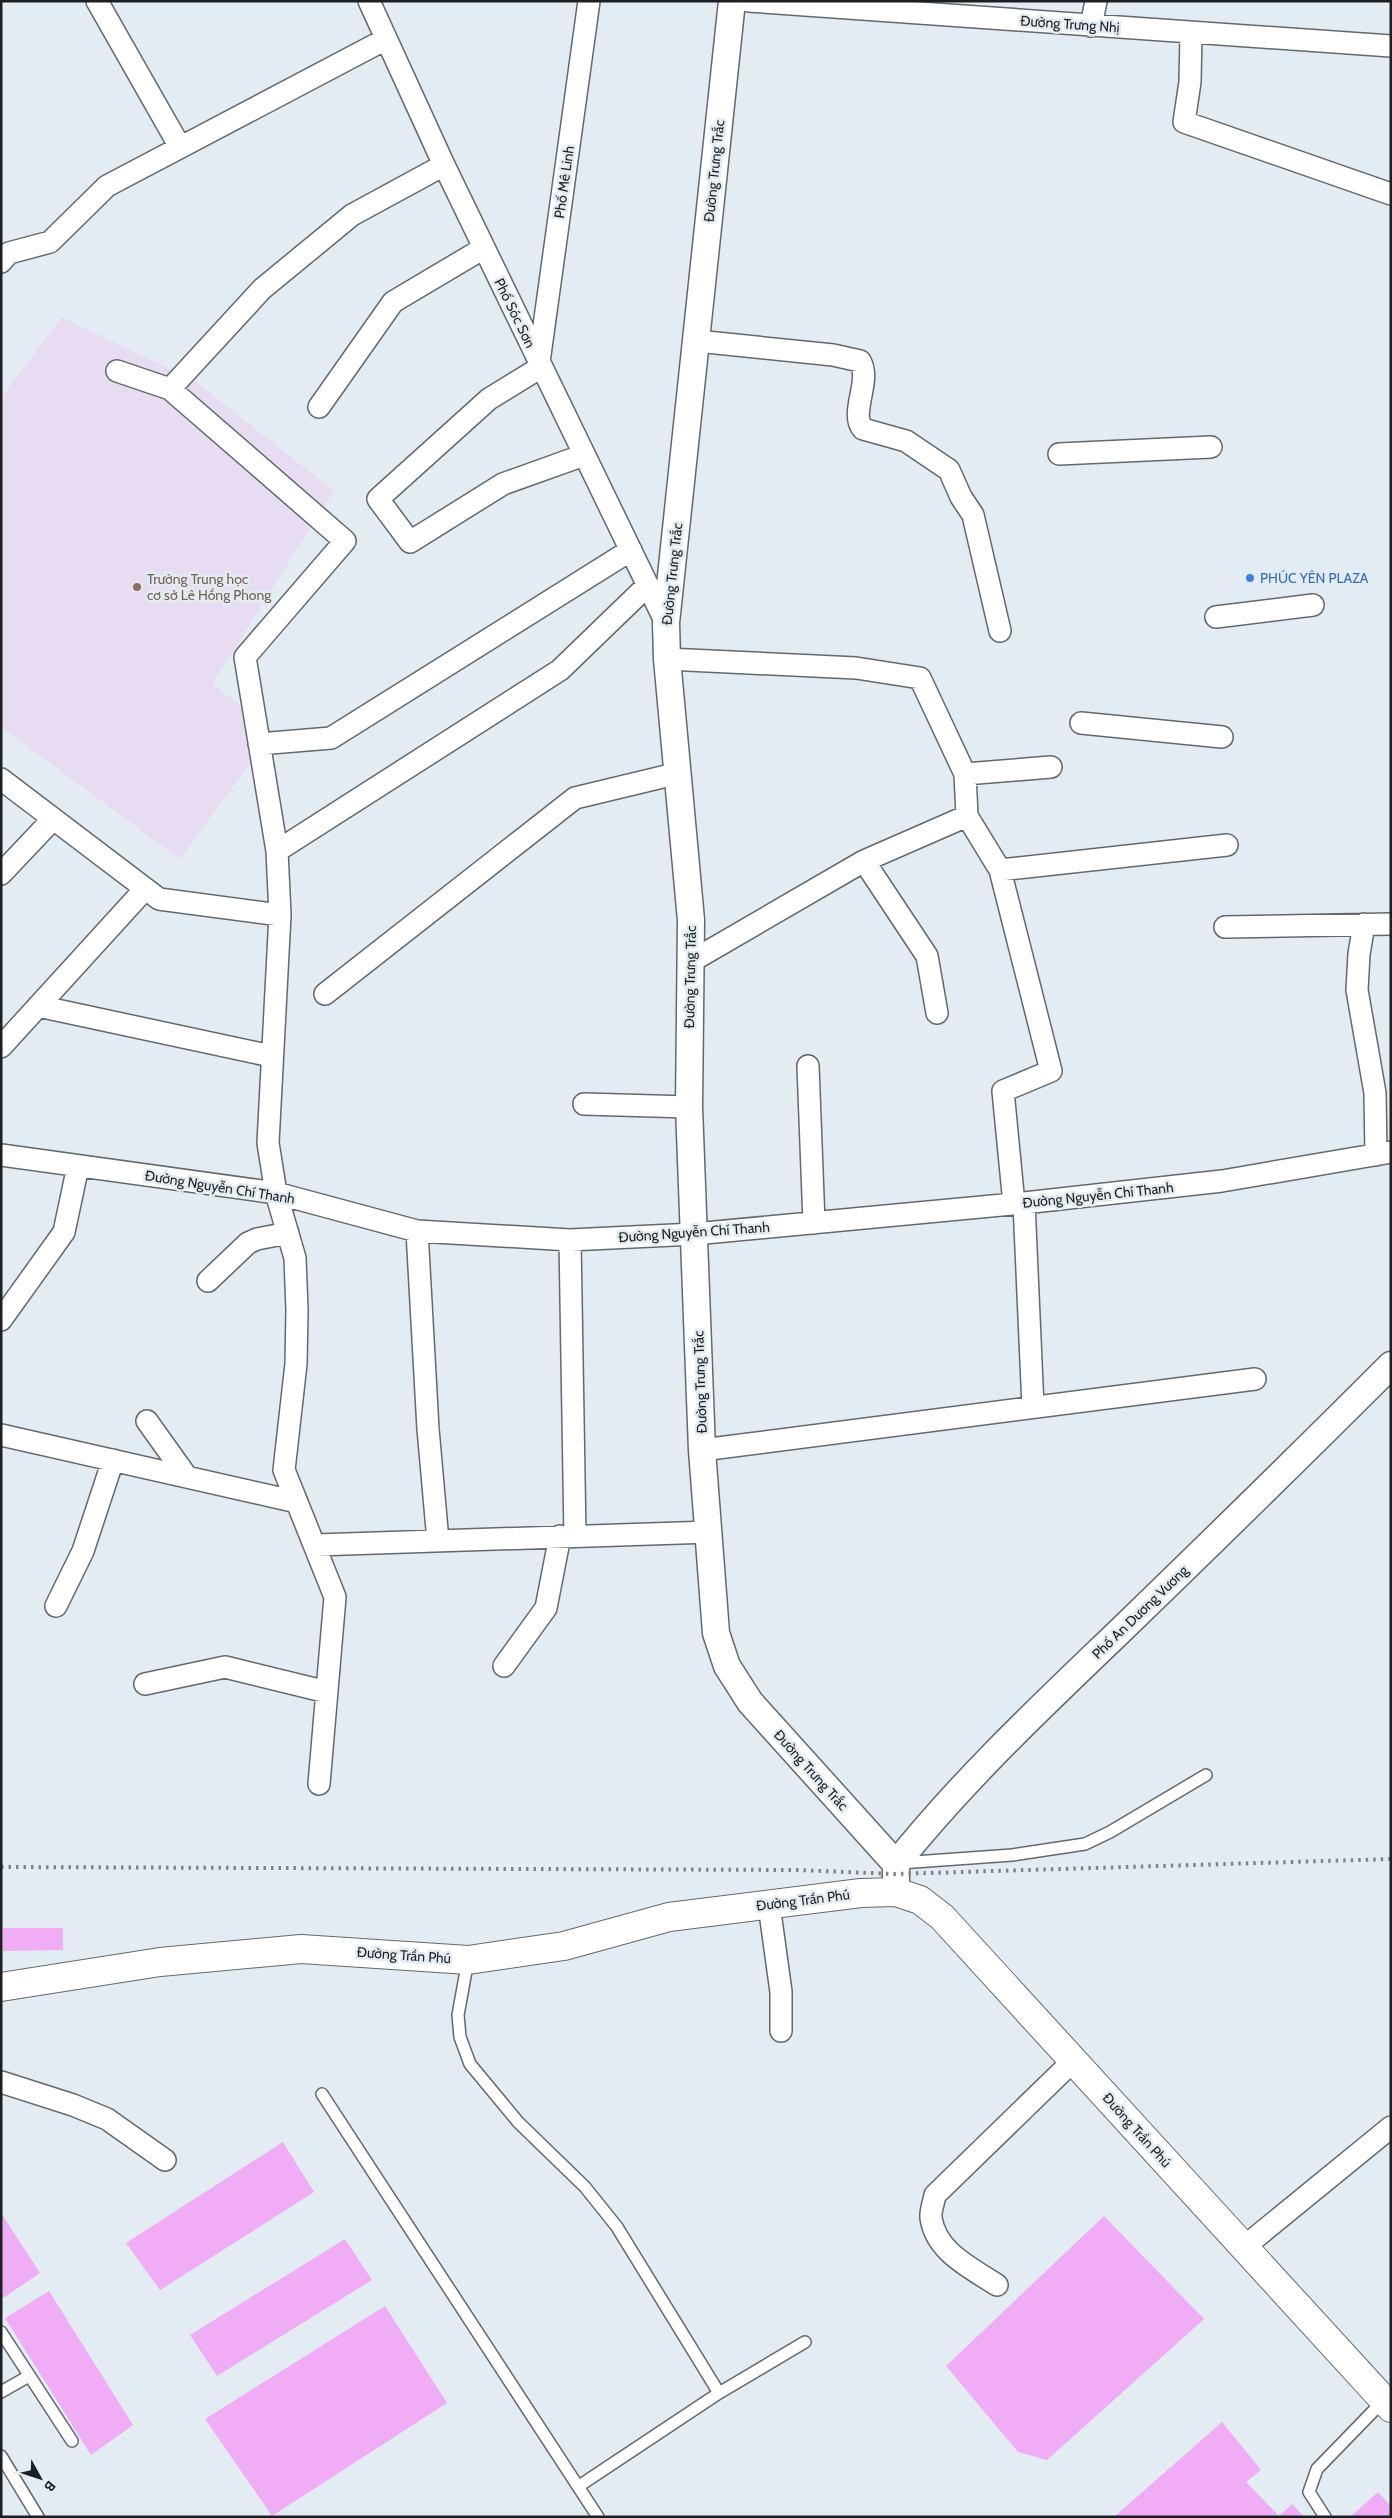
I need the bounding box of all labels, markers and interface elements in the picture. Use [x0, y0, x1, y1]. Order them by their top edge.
street label: Đường Trưng Nhị [1020, 12, 1120, 36]
street label: Đường Trưng Trắc [700, 119, 728, 223]
street label: Phố Mê Linh [550, 144, 578, 220]
street label: Phố Sóc Sơn [490, 275, 540, 351]
street label: Đường Trưng Trắc [658, 522, 686, 626]
place label: PHÚC YÊN PLAZA [1260, 569, 1369, 587]
place label: Trường Trung học cơ sở Lê Hồng Phong [147, 570, 272, 604]
marker: PHÚC YÊN PLAZA [1244, 572, 1256, 584]
marker: Trường Trung học cơ sở Lê Hồng Phong [131, 581, 143, 593]
street label: Đường Trưng Trắc [680, 925, 700, 1029]
street label: Đường Nguyễn Chí Thanh [144, 1166, 296, 1208]
street label: Đường Nguyễn Chí Thanh [1022, 1178, 1174, 1212]
street label: Đường Nguyễn Chí Thanh [618, 1218, 770, 1246]
street label: Đường Trưng Trắc [689, 1330, 711, 1434]
street label: Phố An Dương Vương [1088, 1561, 1193, 1663]
street label: Đường Trưng Trắc [770, 1726, 852, 1814]
street label: Đường Trần Phú [755, 1885, 851, 1915]
street label: Đường Trần Phú [356, 1943, 452, 1967]
street label: Đường Trần Phú [1099, 2089, 1175, 2171]
north arrow [15, 2453, 65, 2503]
text: B [40, 2477, 60, 2496]

